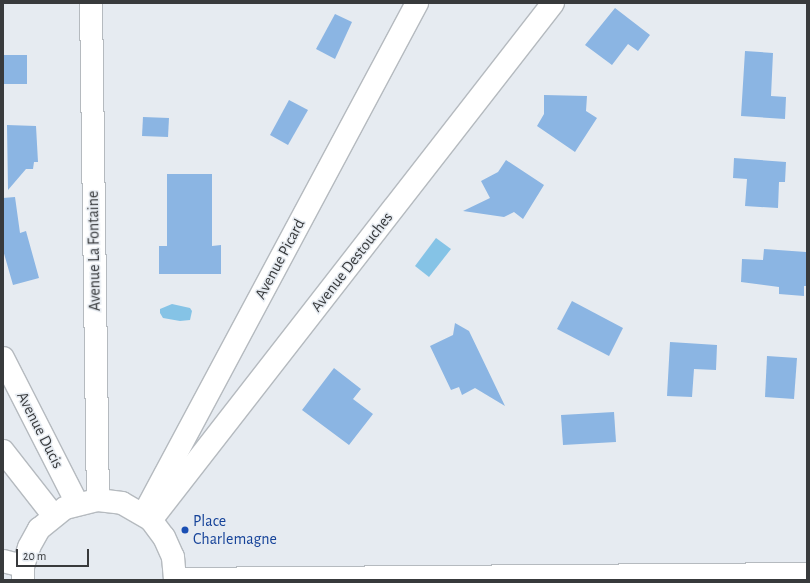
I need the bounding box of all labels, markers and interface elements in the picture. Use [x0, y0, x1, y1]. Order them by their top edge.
street label: Avenue La Fontaine [83, 191, 105, 311]
street label: Avenue Destouches [307, 208, 397, 316]
street label: Avenue Picard [251, 216, 309, 302]
street label: Avenue Ducis [12, 388, 68, 472]
place label: Place Charlemagne [193, 511, 277, 549]
marker: Place Charlemagne [180, 525, 190, 535]
scale bar [18, 541, 91, 567]
text: 20 m [23, 550, 46, 562]

